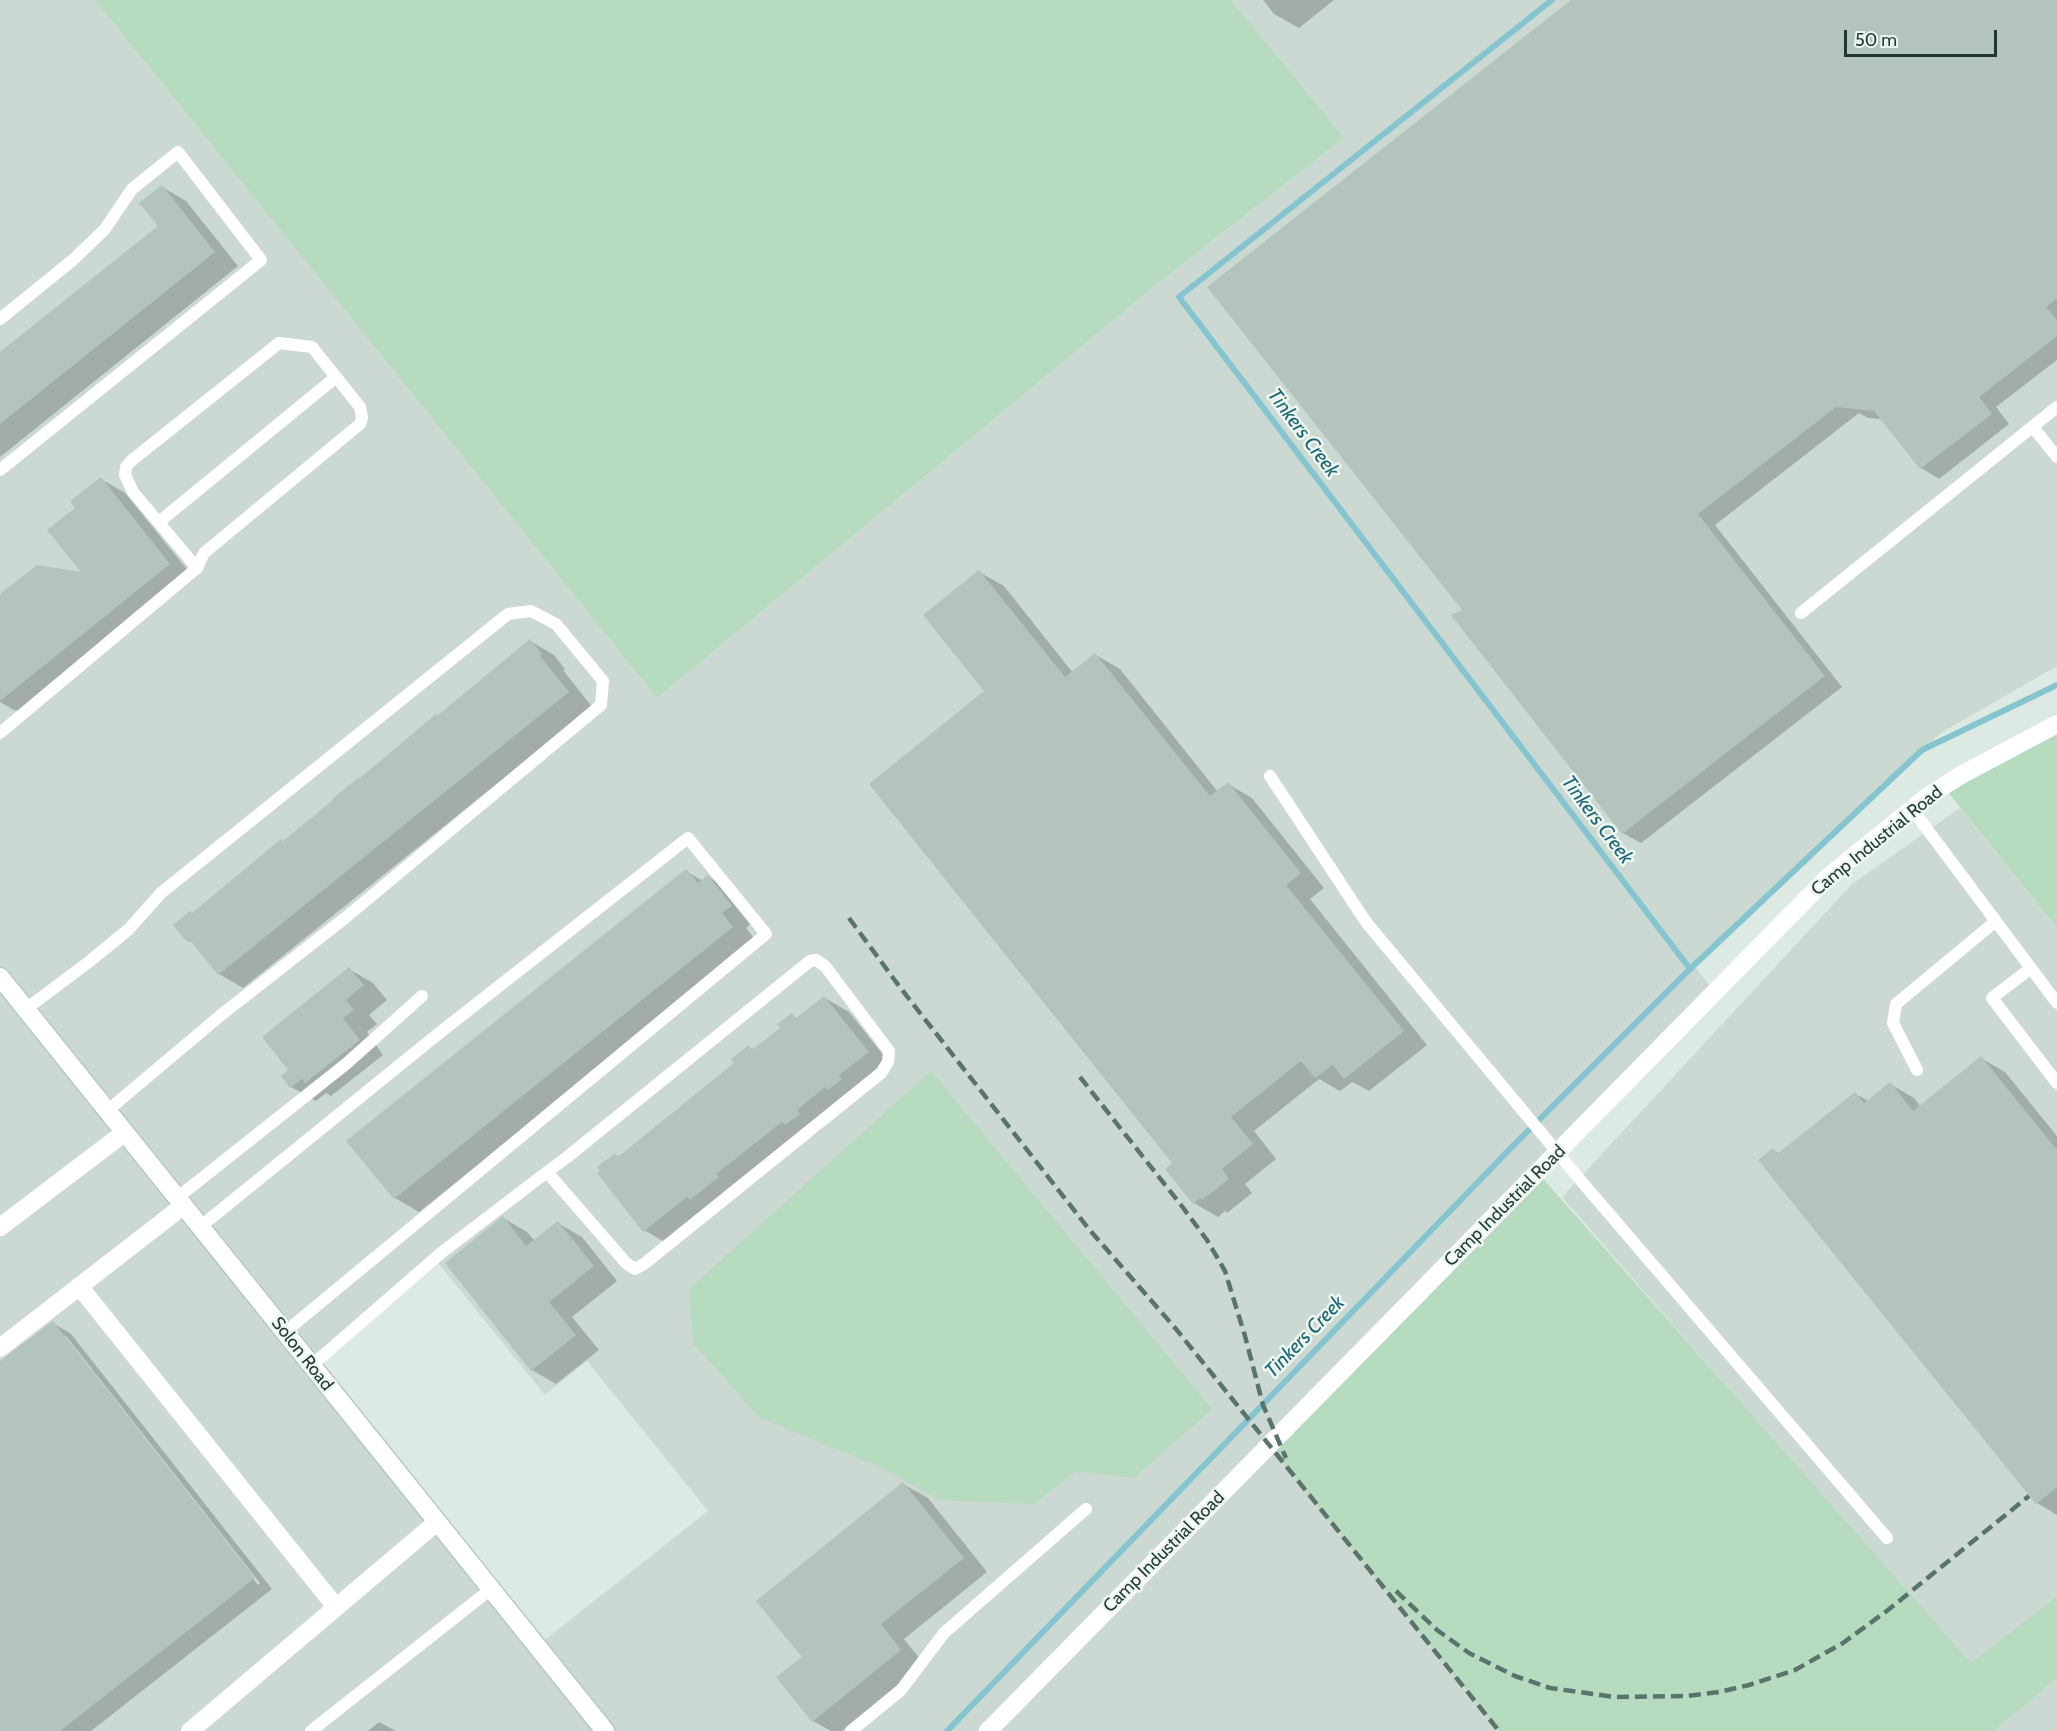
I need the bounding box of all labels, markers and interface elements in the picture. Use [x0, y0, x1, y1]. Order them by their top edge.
scale bar [1847, 18, 2000, 56]
text: 50 m [1855, 29, 1897, 51]
water label: Tinkers Creek [1262, 384, 1344, 482]
water label: Tinkers Creek [1556, 771, 1638, 869]
street label: Camp Industrial Road [1807, 781, 1947, 901]
street label: Camp Industrial Road [1440, 1141, 1570, 1271]
water label: Tinkers Creek [1260, 1291, 1350, 1383]
street label: Solon Road [267, 1313, 337, 1395]
street label: Camp Industrial Road [1099, 1487, 1229, 1617]

